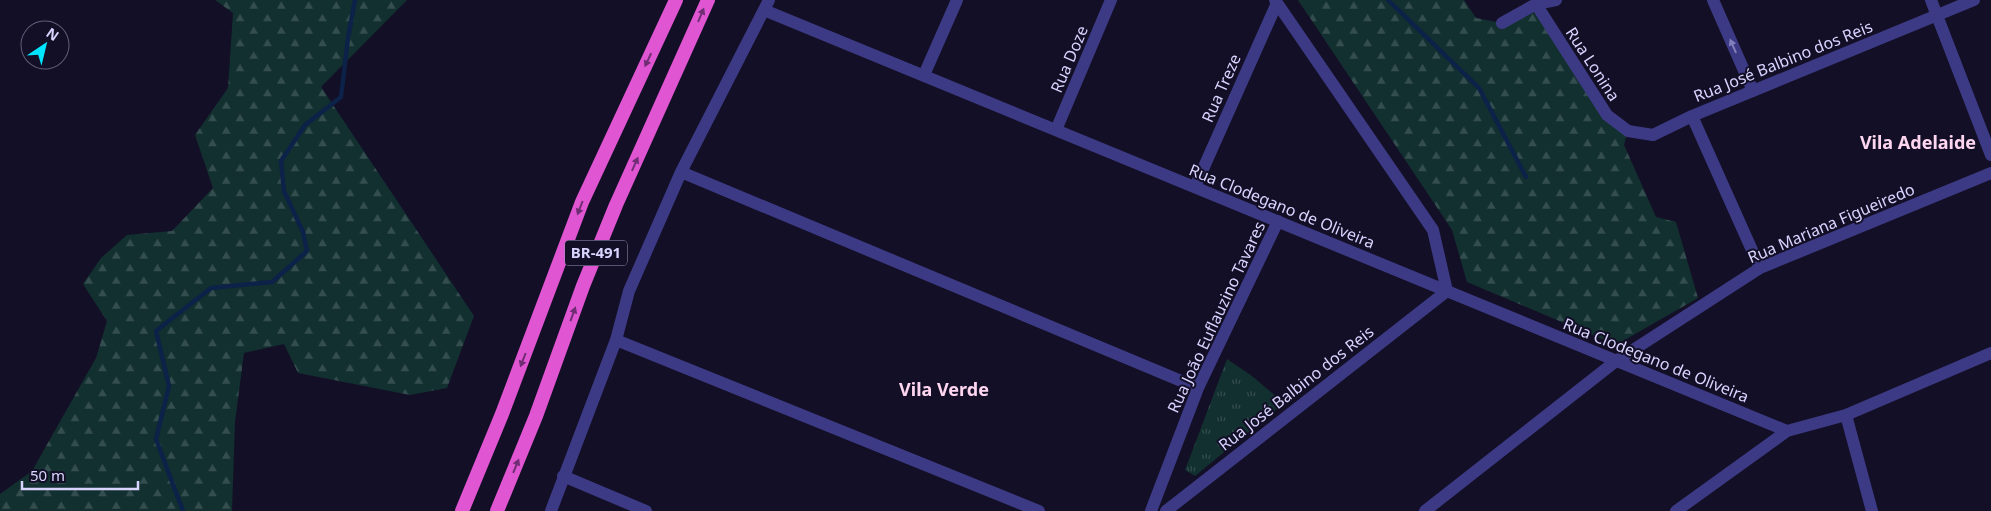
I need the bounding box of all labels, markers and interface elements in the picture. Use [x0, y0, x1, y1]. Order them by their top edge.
one-way arrow [698, 8, 706, 22]
street label: Rua José Balbino dos Reis [1690, 15, 1876, 107]
north arrow [20, 20, 70, 70]
street label: Rua Doze [1045, 22, 1093, 96]
text: N [43, 23, 63, 45]
street label: Rua Lonina [1561, 23, 1625, 105]
one-way arrow [1729, 39, 1737, 53]
street label: Rua Treze [1196, 50, 1246, 126]
one-way arrow [644, 53, 652, 67]
district label: Vila Adelaide [1860, 130, 1976, 154]
one-way arrow [631, 157, 639, 171]
street label: Rua Clodegano de Oliveira [1186, 159, 1378, 253]
street label: Rua Mariana Figueiredo [1744, 178, 1918, 268]
one-way arrow [576, 201, 584, 216]
street label: Rua João Euflauzino Tavares [1162, 218, 1270, 416]
road number: BR-491 [565, 240, 627, 266]
one-way arrow [570, 306, 577, 321]
street label: Rua Clodegano de Oliveira [1560, 313, 1752, 407]
street label: Rua José Balbino dos Reis [1214, 320, 1378, 456]
one-way arrow [518, 353, 526, 367]
district label: Vila Verde [899, 377, 989, 401]
scale bar [22, 458, 139, 490]
one-way arrow [512, 459, 520, 473]
text: 50 m [30, 465, 65, 485]

